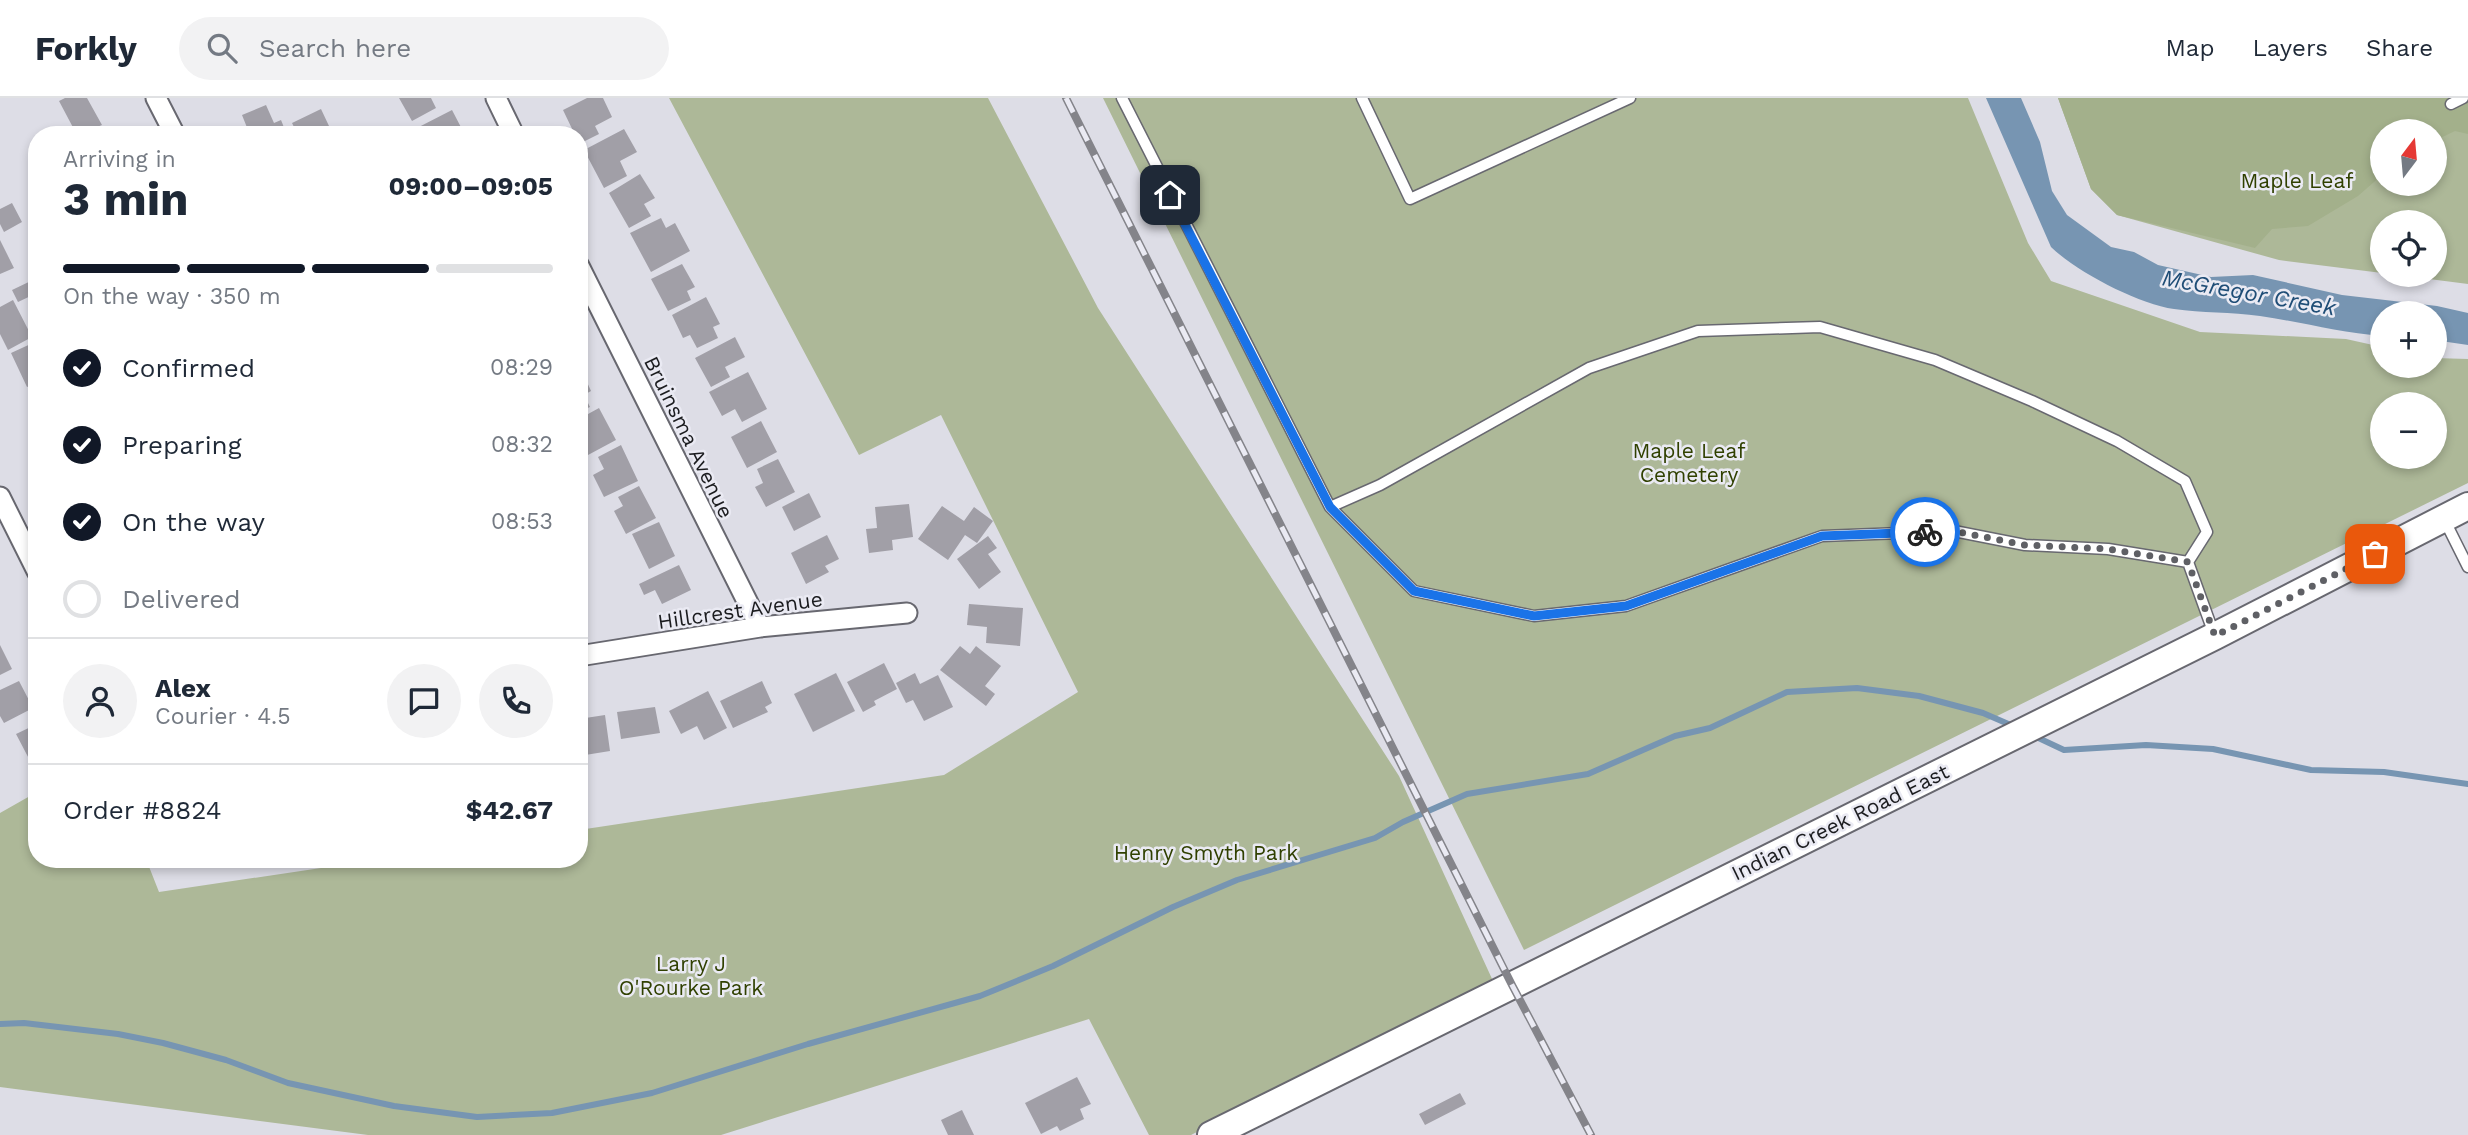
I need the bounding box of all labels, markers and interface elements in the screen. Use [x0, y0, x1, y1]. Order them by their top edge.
search box [179, 17, 669, 80]
text: Forkly [35, 29, 137, 68]
icon: search [203, 29, 241, 67]
text: Search here [259, 33, 411, 63]
text: Map [2166, 34, 2214, 62]
text: Layers [2252, 34, 2328, 62]
text: Share [2366, 34, 2433, 62]
north arrow [2370, 119, 2446, 196]
map controls [2370, 119, 2447, 469]
text: Arriving in [63, 146, 176, 173]
pin [1140, 165, 1200, 225]
park label: Maple Leaf [2241, 168, 2353, 193]
text: 09:00–09:05 [389, 171, 553, 201]
text: 3 min [63, 172, 189, 226]
icon: home [1151, 176, 1189, 214]
button: locate [2370, 210, 2447, 287]
water label: McGregor Creek [2160, 264, 2339, 322]
text: On the way · 350 m [63, 283, 281, 310]
button: + [2370, 301, 2447, 378]
icon: check [63, 349, 101, 387]
street label: Bruinsma Avenue [639, 352, 739, 522]
text: Confirmed [122, 353, 255, 383]
text: 08:29 [490, 354, 553, 381]
button: − [2370, 392, 2447, 469]
icon: check [63, 426, 101, 464]
text: Preparing [122, 430, 242, 460]
text: 08:32 [491, 431, 553, 458]
park label: Maple Leaf Cemetery [1633, 438, 1745, 487]
courier [1890, 497, 1960, 567]
icon: check [63, 503, 101, 541]
text: On the way [122, 507, 265, 537]
text: 08:53 [491, 508, 553, 535]
icon: bike [1906, 513, 1944, 551]
pin [2345, 524, 2405, 584]
icon: bag [2356, 535, 2394, 573]
text: Delivered [122, 584, 241, 614]
street label: Hillcrest Avenue [656, 586, 824, 634]
button: person [63, 664, 137, 738]
button: chat [387, 664, 461, 738]
button: phone [479, 664, 553, 738]
text: Alex [155, 673, 211, 703]
text: Courier · 4.5 [155, 703, 291, 730]
street label: Indian Creek Road East [1727, 758, 1953, 886]
text: Order #8824 [63, 795, 222, 825]
text: $42.67 [466, 795, 553, 825]
park label: Henry Smyth Park [1114, 840, 1298, 865]
park label: Larry J O'Rourke Park [619, 951, 763, 1000]

